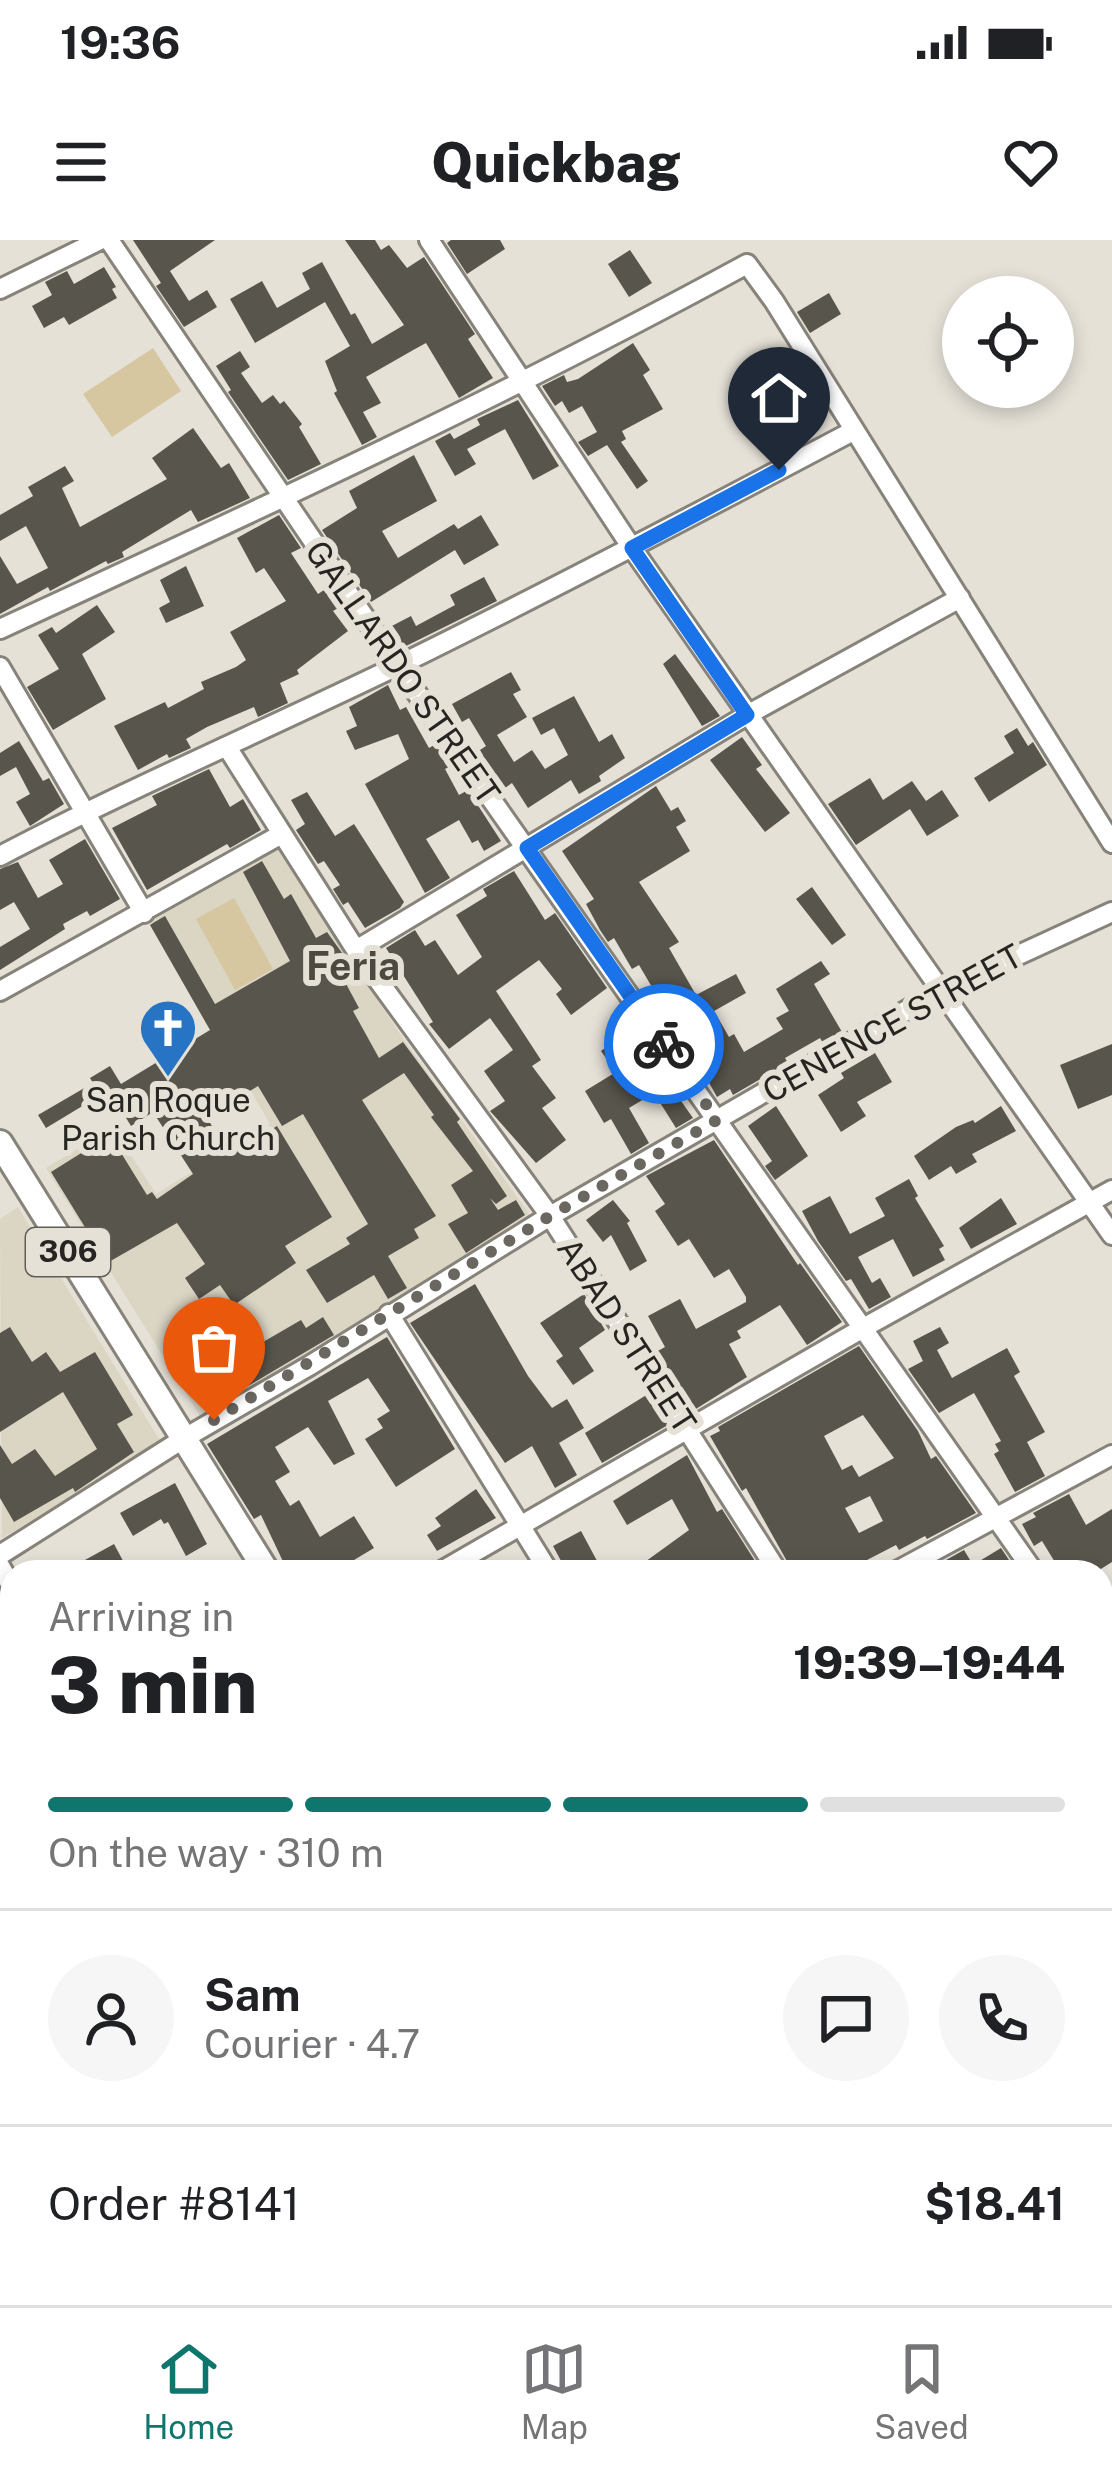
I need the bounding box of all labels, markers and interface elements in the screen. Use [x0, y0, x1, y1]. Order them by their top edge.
text: 19:36 [60, 16, 181, 69]
icon: menu [48, 129, 114, 195]
icon: heart [998, 129, 1064, 195]
text: Quickbag [431, 131, 681, 194]
map controls [942, 276, 1074, 408]
button: locate [942, 276, 1074, 408]
pin [728, 347, 830, 470]
icon: home [746, 365, 812, 431]
street label: GALLARDO STREET [298, 533, 508, 811]
street label: CENENCE STREET [756, 936, 1028, 1110]
district label: Feria [306, 943, 400, 989]
courier [604, 984, 724, 1104]
church icon: San Roque Parish Church [137, 997, 199, 1079]
icon: bike [631, 1011, 697, 1077]
place label: San Roque Parish Church [61, 1081, 275, 1157]
road number: 306 [26, 1228, 110, 1276]
street label: ABAD STREET [550, 1230, 704, 1440]
pin [163, 1297, 265, 1420]
icon: bag [181, 1315, 247, 1381]
text: Arriving in [48, 1594, 234, 1640]
text: 19:39–19:44 [793, 1636, 1065, 1689]
text: 3 min [48, 1639, 257, 1731]
text: On the way · 310 m [48, 1830, 384, 1876]
button: person [48, 1955, 174, 2081]
button: chat [783, 1955, 909, 2081]
button: phone [939, 1955, 1065, 2081]
text: Sam [204, 1968, 301, 2021]
text: Courier · 4.7 [204, 2021, 420, 2067]
text: Order #8141 [48, 2177, 300, 2230]
text: $18.41 [924, 2177, 1065, 2230]
tab: Home [143, 2336, 234, 2446]
tab: Map [521, 2336, 588, 2446]
tab: Saved [874, 2336, 969, 2446]

